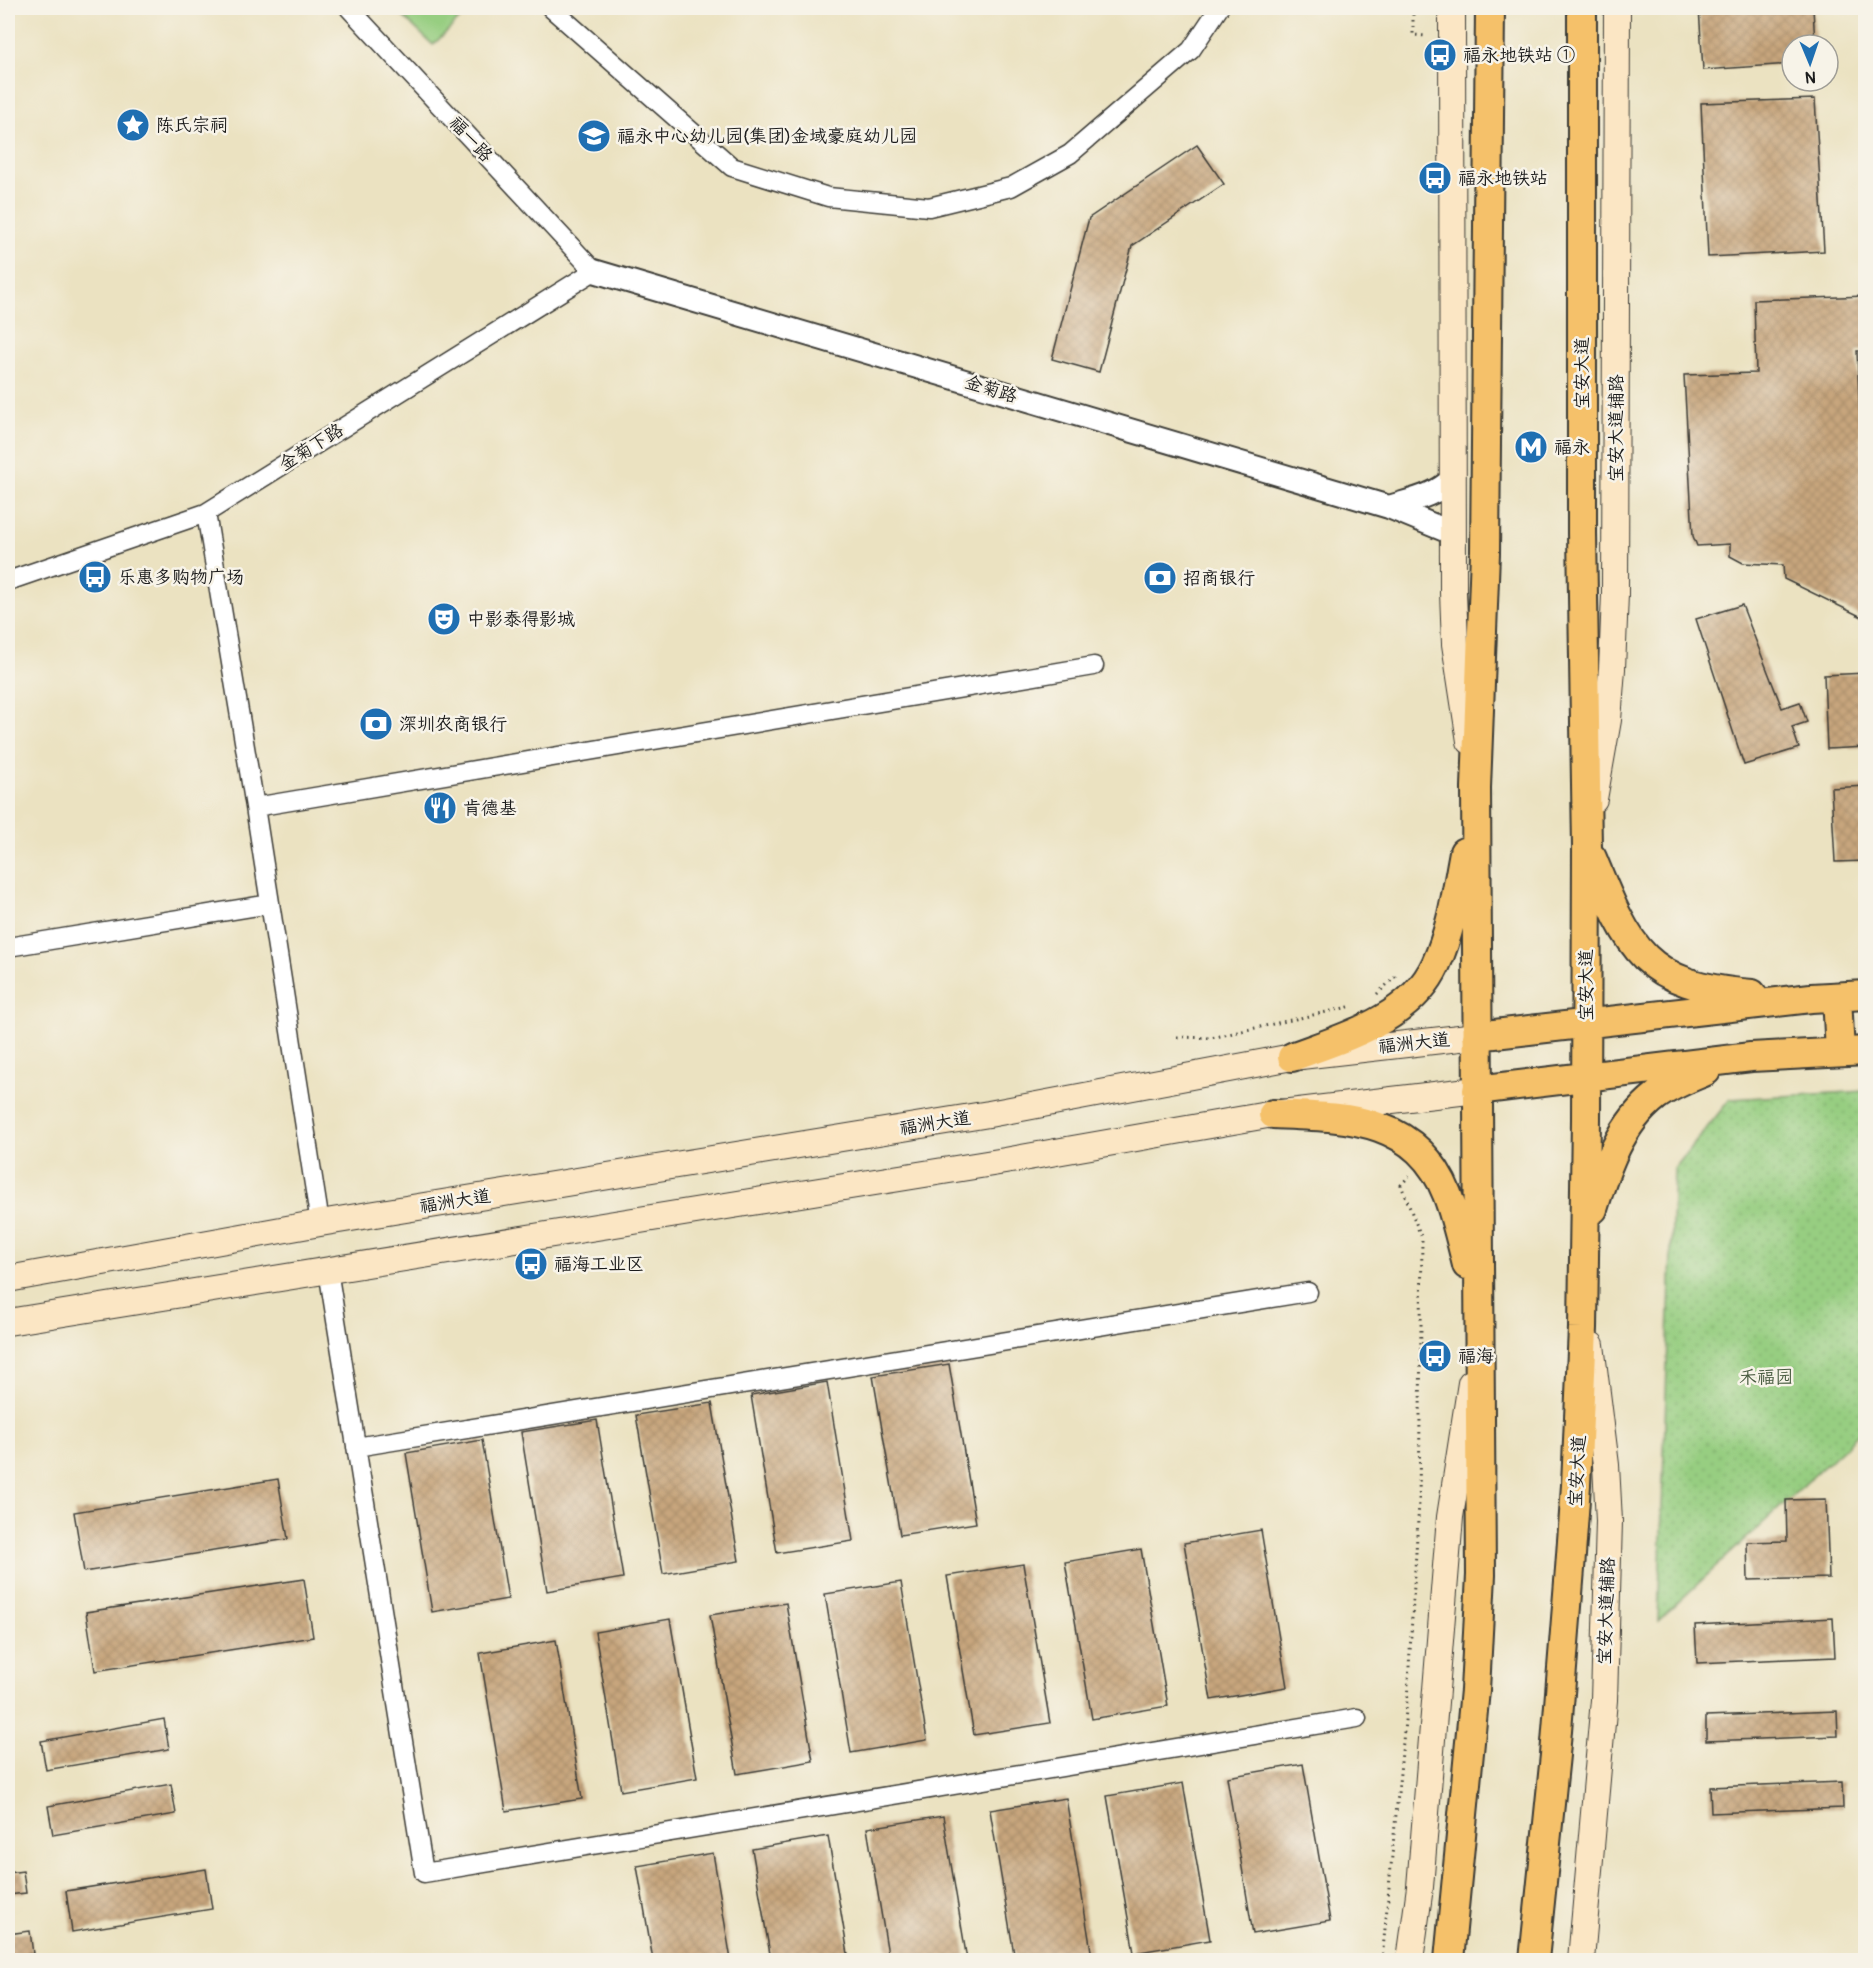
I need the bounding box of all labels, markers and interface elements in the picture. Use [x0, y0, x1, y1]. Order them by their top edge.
north arrow [1780, 33, 1840, 93]
bus stop icon: 福永地铁站 ① [1422, 37, 1458, 73]
place label: 福永地铁站 ① [1463, 44, 1575, 67]
text: N [1805, 67, 1816, 87]
place icon: 陈氏宗祠 [115, 107, 151, 143]
street label: 福一路 [444, 112, 497, 167]
place label: 陈氏宗祠 [156, 114, 228, 137]
school or university icon: 福永中心幼儿园(集团)金域豪庭幼儿园 [576, 118, 612, 154]
place label: 福永中心幼儿园(集团)金域豪庭幼儿园 [617, 125, 917, 148]
bus stop icon: 福永地铁站 [1417, 160, 1453, 196]
place label: 福永地铁站 [1458, 167, 1548, 190]
street label: 宝安大道 [1571, 337, 1594, 409]
street label: 金菊路 [962, 371, 1020, 408]
street label: 宝安大道辅路 [1605, 374, 1628, 482]
street label: 金菊下路 [275, 419, 348, 476]
metro station icon: 福永 [1513, 429, 1549, 465]
place label: 福永 [1554, 436, 1590, 459]
bus stop icon: 乐惠多购物广场 [77, 559, 113, 595]
bank icon: 招商银行 [1142, 560, 1178, 596]
place label: 乐惠多购物广场 [118, 566, 244, 589]
place label: 招商银行 [1183, 567, 1255, 590]
theatre icon: 中影泰得影城 [426, 601, 462, 637]
place label: 中影泰得影城 [467, 608, 575, 631]
bank icon: 深圳农商银行 [358, 706, 394, 742]
place label: 深圳农商银行 [399, 713, 507, 736]
restaurant icon: 肯德基 [422, 790, 458, 826]
place label: 肯德基 [463, 797, 517, 820]
street label: 宝安大道 [1575, 949, 1598, 1021]
street label: 福洲大道 [1377, 1028, 1451, 1059]
street label: 福洲大道 [898, 1107, 972, 1140]
street label: 福洲大道 [418, 1185, 492, 1218]
bus stop icon: 福海工业区 [513, 1246, 549, 1282]
place label: 福海工业区 [554, 1253, 644, 1276]
bus stop icon: 福海 [1417, 1338, 1453, 1374]
place label: 福海 [1458, 1345, 1494, 1368]
park label: 禾福园 [1739, 1366, 1793, 1389]
street label: 宝安大道 [1564, 1434, 1591, 1508]
street label: 宝安大道辅路 [1593, 1557, 1620, 1665]

